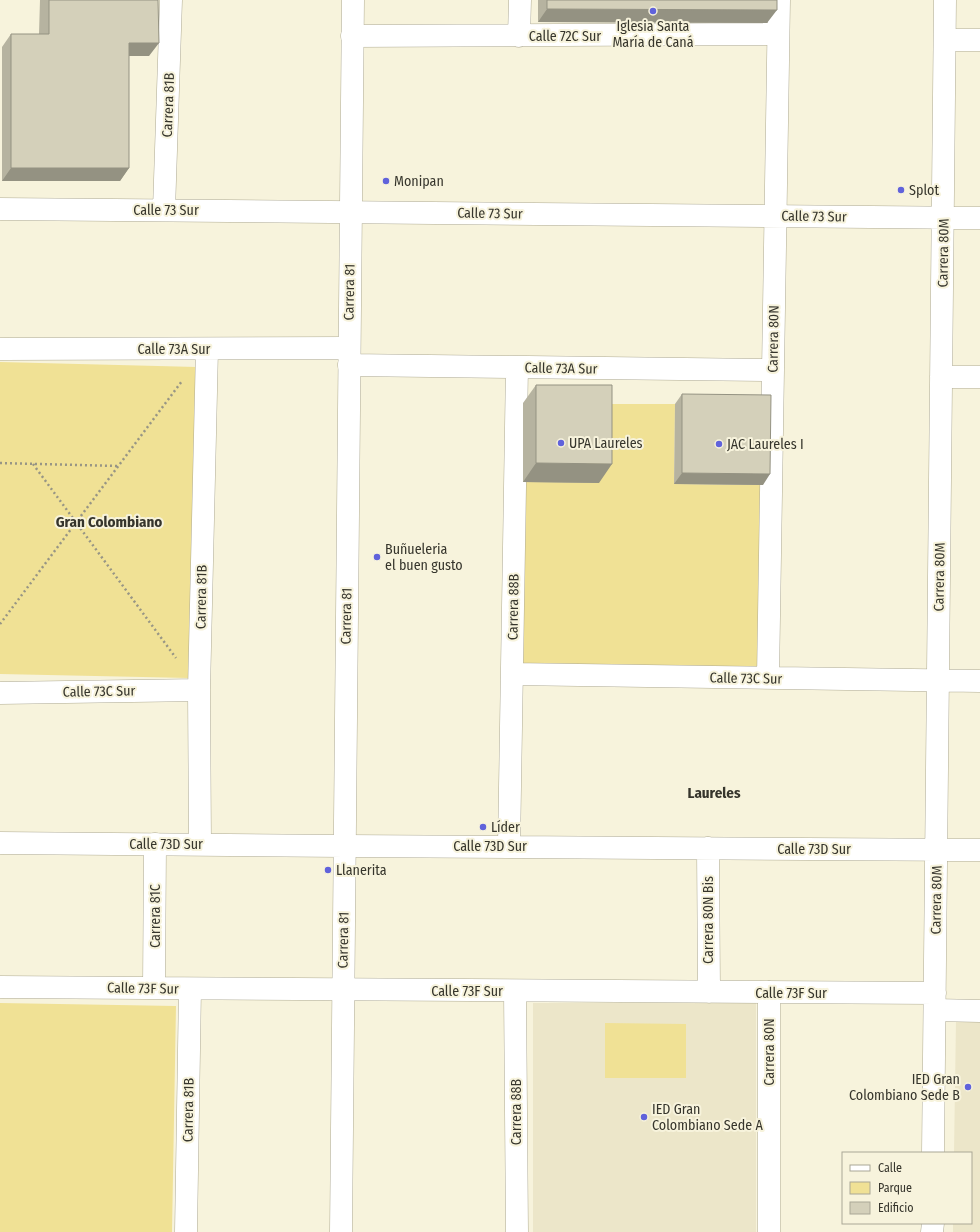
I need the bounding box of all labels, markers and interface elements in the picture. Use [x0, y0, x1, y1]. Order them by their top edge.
marker: Iglesia Santa María de Caná [648, 6, 658, 16]
place label: Iglesia Santa María de Caná [612, 18, 694, 51]
street label: Calle 72C Sur [529, 28, 601, 45]
street label: Carrera 81B [159, 72, 178, 138]
place label: Monipan [394, 173, 444, 190]
marker: Monipan [381, 176, 391, 186]
place label: Splot [909, 182, 939, 199]
marker: Splot [896, 185, 906, 195]
street label: Calle 73 Sur [133, 202, 199, 219]
street label: Calle 73 Sur [457, 204, 523, 223]
street label: Calle 73 Sur [781, 207, 847, 226]
street label: Carrera 80M [934, 218, 953, 288]
street label: Carrera 81 [341, 263, 358, 321]
street label: Carrera 80N [764, 305, 783, 373]
street label: Calle 73A Sur [138, 341, 211, 358]
street label: Calle 73A Sur [524, 359, 598, 378]
place label: UPA Laureles [569, 435, 643, 452]
place label: JAC Laureles I [727, 436, 804, 453]
marker: UPA Laureles [556, 438, 566, 448]
marker: JAC Laureles I [714, 439, 724, 449]
district label: Gran Colombiano [56, 513, 162, 531]
place label: Buñueleria el buen gusto [385, 541, 463, 574]
street label: Carrera 80M [930, 542, 949, 612]
marker: Buñueleria el buen gusto [372, 552, 382, 562]
street label: Carrera 81B [192, 564, 211, 629]
street label: Carrera 88B [504, 573, 523, 640]
street label: Carrera 81 [338, 587, 355, 645]
street label: Calle 73C Sur [710, 669, 783, 688]
street label: Calle 73C Sur [63, 682, 136, 701]
district label: Laureles [687, 784, 741, 802]
place label: Líder [491, 819, 520, 836]
marker: Líder [478, 822, 488, 832]
street label: Calle 73D Sur [129, 836, 203, 853]
street label: Calle 73D Sur [453, 838, 527, 855]
street label: Calle 73D Sur [777, 841, 851, 858]
place label: Llanerita [336, 862, 387, 879]
marker: Llanerita [323, 865, 333, 875]
street label: Carrera 80M [927, 865, 946, 935]
street label: Carrera 80N Bis [700, 876, 717, 964]
street label: Carrera 81C [147, 884, 164, 948]
street label: Carrera 81 [335, 911, 352, 969]
street label: Calle 73F Sur [107, 979, 179, 998]
street label: Calle 73F Sur [431, 983, 503, 1000]
street label: Calle 73F Sur [755, 985, 827, 1002]
street label: Carrera 80N [761, 1018, 778, 1086]
place label: IED Gran Colombiano Sede B [849, 1071, 960, 1104]
street label: Carrera 81B [179, 1077, 198, 1142]
street label: Carrera 88B [508, 1078, 525, 1145]
marker: IED Gran Colombiano Sede B [963, 1082, 973, 1092]
place label: IED Gran Colombiano Sede A [652, 1101, 763, 1134]
marker: IED Gran Colombiano Sede A [639, 1112, 649, 1122]
legend [842, 1152, 972, 1224]
text: Calle [878, 1161, 902, 1175]
text: Parque [878, 1181, 912, 1195]
text: Edificio [878, 1201, 914, 1215]

